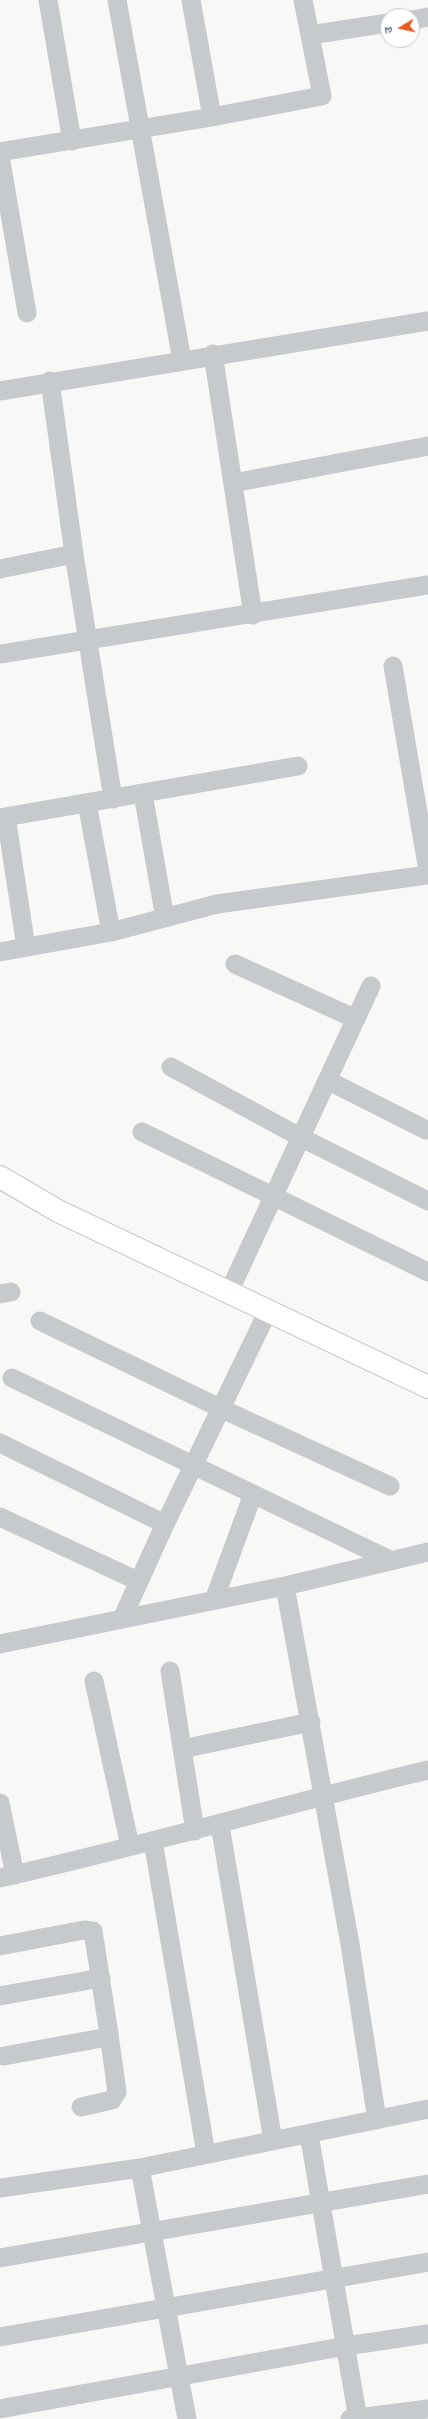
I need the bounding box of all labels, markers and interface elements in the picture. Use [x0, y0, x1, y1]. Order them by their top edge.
north arrow [380, 8, 420, 48]
text: उ [382, 26, 396, 34]

